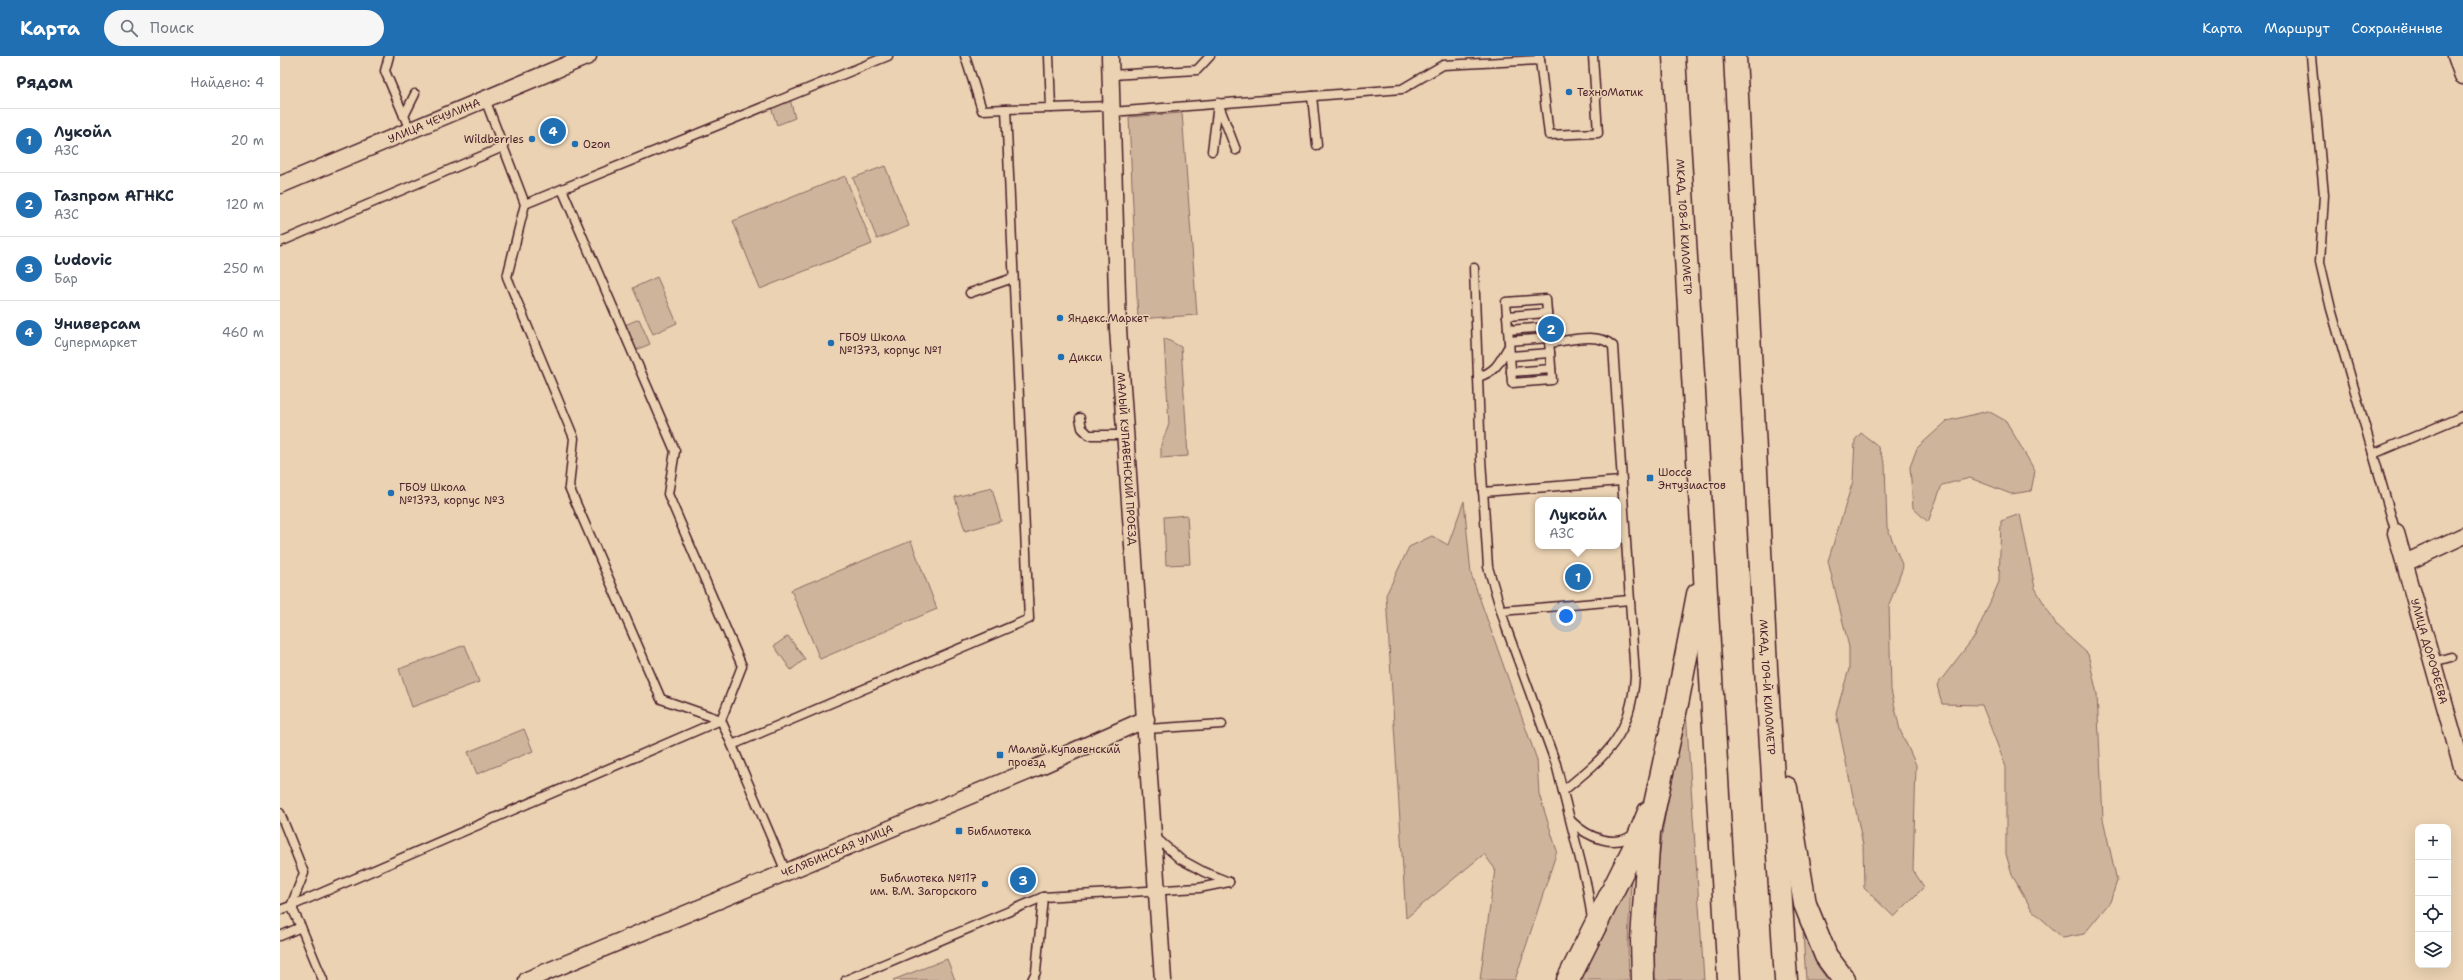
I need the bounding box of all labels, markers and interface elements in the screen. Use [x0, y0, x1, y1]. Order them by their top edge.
search box [104, 10, 384, 46]
text: Карта [20, 16, 80, 41]
icon: search [118, 17, 140, 39]
text: Поиск [150, 18, 194, 38]
text: Карта [2202, 19, 2242, 37]
text: Маршрут [2264, 19, 2330, 37]
text: Сохранённые [2352, 19, 2443, 37]
text: Рядом [16, 71, 73, 93]
text: Найдено: 4 [190, 74, 264, 91]
place label: ТехноМатик [1577, 85, 1643, 100]
marker: ТехноМатик [1564, 87, 1574, 97]
street label: УЛИЦА ЧЕЧУЛИНА [386, 94, 482, 146]
pin: 4 [540, 116, 566, 146]
text: Лукойл [54, 122, 112, 142]
text: 1 [26, 132, 32, 149]
text: 20 m [231, 132, 264, 149]
place label: Wildberries [464, 132, 524, 147]
marker: Wildberries [527, 134, 537, 144]
place label: Ozon [583, 137, 611, 152]
marker: Ozon [570, 139, 580, 149]
text: АЗС [54, 142, 79, 159]
street label: МКАД, 108-Й КИЛОМЕТР [1673, 158, 1696, 295]
text: Газпром АГНКС [54, 186, 174, 206]
text: 2 [24, 196, 34, 213]
text: 120 m [226, 196, 264, 213]
text: АЗС [54, 206, 79, 223]
text: Ludovic [54, 250, 112, 270]
text: 3 [24, 260, 34, 277]
text: 250 m [223, 260, 264, 277]
text: Бар [54, 270, 78, 287]
place label: Яндекс.Маркет [1068, 311, 1149, 326]
marker: Яндекс.Маркет [1055, 313, 1065, 323]
text: Универсам [54, 314, 141, 334]
pin: 2 [1538, 314, 1564, 344]
text: 4 [24, 324, 34, 341]
text: 460 m [222, 324, 264, 341]
place label: ГБОУ Школа №1373, корпус №1 [839, 330, 942, 358]
text: Супермаркет [54, 334, 137, 351]
marker: ГБОУ Школа №1373, корпус №1 [826, 338, 836, 348]
place label: Дикси [1069, 350, 1102, 365]
marker: Дикси [1056, 352, 1066, 362]
street label: МАЛЫЙ КУПАВЕНСКИЙ ПРОЕЗД [1113, 371, 1140, 546]
place label: Шоссе Энтузиастов [1658, 465, 1726, 493]
marker: Шоссе Энтузиастов [1645, 473, 1655, 483]
place label: ГБОУ Школа №1373, корпус №3 [399, 480, 505, 508]
marker: ГБОУ Школа №1373, корпус №3 [386, 488, 396, 498]
popup [1535, 497, 1621, 549]
text: Лукойл [1549, 505, 1607, 525]
text: АЗС [1549, 525, 1574, 542]
pin: 1 [1565, 562, 1591, 592]
street label: УЛИЦА ДОРОФЕЕВА [2407, 597, 2452, 706]
your location [1556, 606, 1576, 626]
street label: МКАД, 109-Й КИЛОМЕТР [1756, 619, 1779, 756]
place label: Малый Купавенский проезд [1008, 742, 1121, 770]
marker: Малый Купавенский проезд [995, 750, 1005, 760]
street label: ЧЕЛЯБИНСКАЯ УЛИЦА [779, 821, 895, 881]
place label: Библиотека [967, 824, 1031, 839]
map controls [2415, 824, 2451, 968]
button: + [2415, 824, 2451, 860]
marker: Библиотека [954, 826, 964, 836]
button: − [2415, 860, 2451, 896]
pin: 3 [1010, 865, 1036, 895]
place label: Библиотека №117 им. В.М. Загорского [870, 871, 977, 899]
marker: Библиотека №117 им. В.М. Загорского [980, 879, 990, 889]
button: locate [2415, 896, 2451, 932]
button: layers [2415, 932, 2451, 968]

